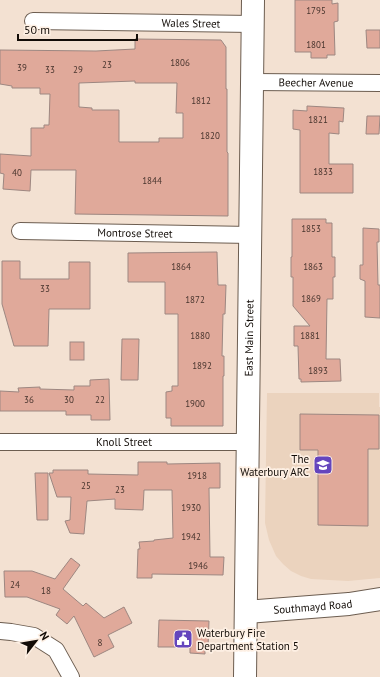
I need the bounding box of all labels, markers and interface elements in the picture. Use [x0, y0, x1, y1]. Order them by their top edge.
house number: 1795 [306, 5, 326, 16]
scale bar [18, 16, 137, 42]
street label: Wales Street [162, 16, 221, 31]
text: 50 m [24, 22, 50, 37]
house number: 1801 [306, 39, 326, 50]
house number: 1806 [170, 57, 190, 68]
house number: 23 [102, 59, 112, 70]
house number: 39 [17, 62, 27, 73]
house number: 33 [45, 64, 55, 75]
house number: 29 [73, 64, 83, 75]
street label: Beecher Avenue [279, 75, 354, 90]
house number: 1812 [191, 95, 211, 106]
house number: 1821 [308, 114, 328, 125]
house number: 1820 [200, 130, 220, 141]
house number: 1833 [313, 166, 333, 177]
house number: 40 [12, 167, 22, 178]
house number: 1844 [142, 175, 162, 186]
house number: 1853 [301, 223, 321, 234]
street label: Montrose Street [97, 225, 173, 241]
house number: 1864 [171, 261, 191, 272]
house number: 1863 [303, 261, 323, 272]
house number: 33 [40, 283, 50, 294]
house number: 1869 [301, 293, 321, 304]
house number: 1872 [185, 294, 205, 305]
street label: East Main Street [242, 299, 256, 377]
house number: 1880 [190, 330, 210, 341]
house number: 1881 [300, 330, 320, 341]
house number: 1892 [192, 360, 212, 371]
house number: 1893 [308, 365, 328, 376]
house number: 36 [24, 394, 34, 405]
house number: 30 [64, 394, 74, 405]
house number: 22 [95, 394, 105, 405]
house number: 1900 [185, 398, 205, 409]
street label: Knoll Street [96, 435, 152, 449]
place label: The Waterbury ARC [240, 452, 309, 479]
school or university icon: The Waterbury ARC [312, 454, 334, 476]
house number: 1918 [187, 470, 207, 481]
house number: 25 [81, 480, 91, 491]
house number: 23 [115, 484, 125, 495]
house number: 1930 [181, 502, 201, 513]
house number: 1942 [181, 531, 201, 542]
house number: 1946 [188, 560, 208, 571]
house number: 24 [10, 579, 20, 590]
house number: 18 [41, 585, 51, 596]
street label: Southmayd Road [273, 597, 353, 617]
north arrow [16, 621, 56, 661]
place label: Waterbury Fire Department Station 5 [197, 626, 299, 653]
public building icon: Waterbury Fire Department Station 5 [172, 628, 194, 650]
text: N [37, 629, 52, 643]
house number: 8 [98, 637, 103, 648]

